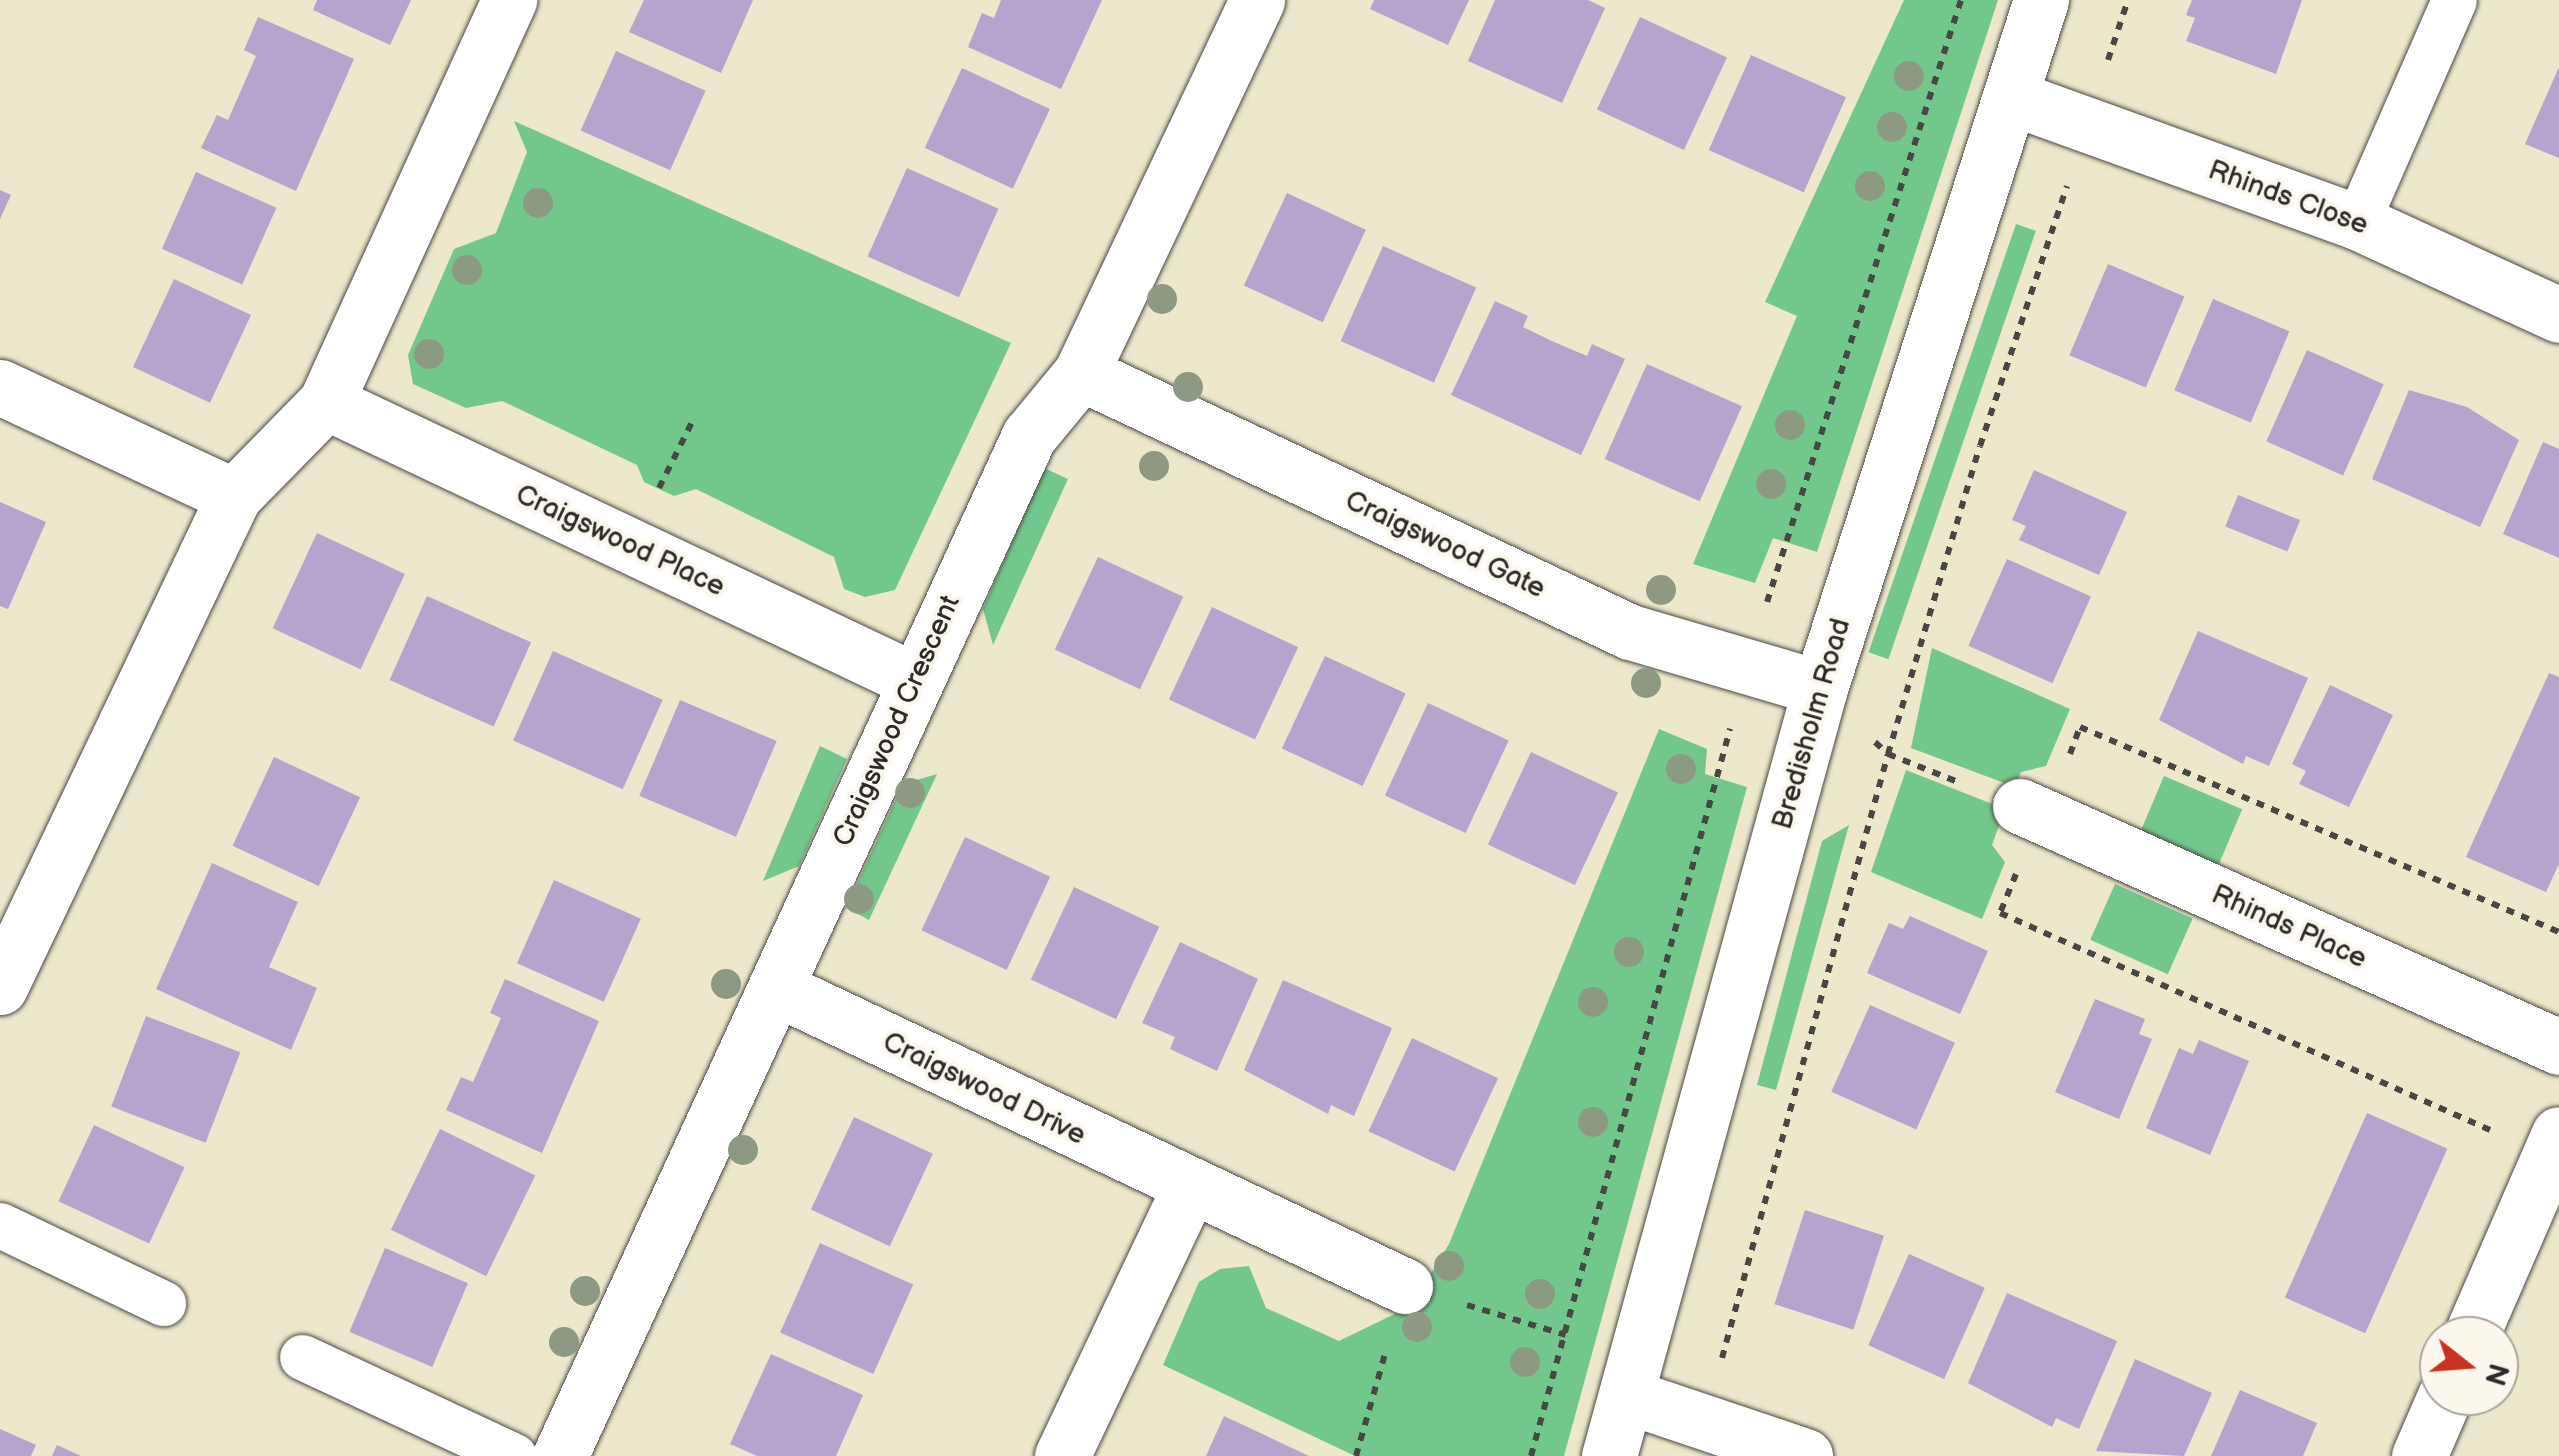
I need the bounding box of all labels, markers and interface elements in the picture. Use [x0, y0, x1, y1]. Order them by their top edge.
street label: Rhinds Close [2204, 154, 2372, 242]
street label: Craigswood Place [510, 478, 730, 604]
street label: Craigswood Gate [1340, 484, 1550, 606]
street label: Craigswood Crescent [826, 590, 968, 852]
street label: Bredisholm Road [1766, 615, 1858, 833]
street label: Rhinds Place [2206, 878, 2372, 976]
street label: Craigswood Drive [877, 1025, 1091, 1153]
north arrow [2419, 1316, 2519, 1416]
text: N [2477, 1359, 2515, 1389]

